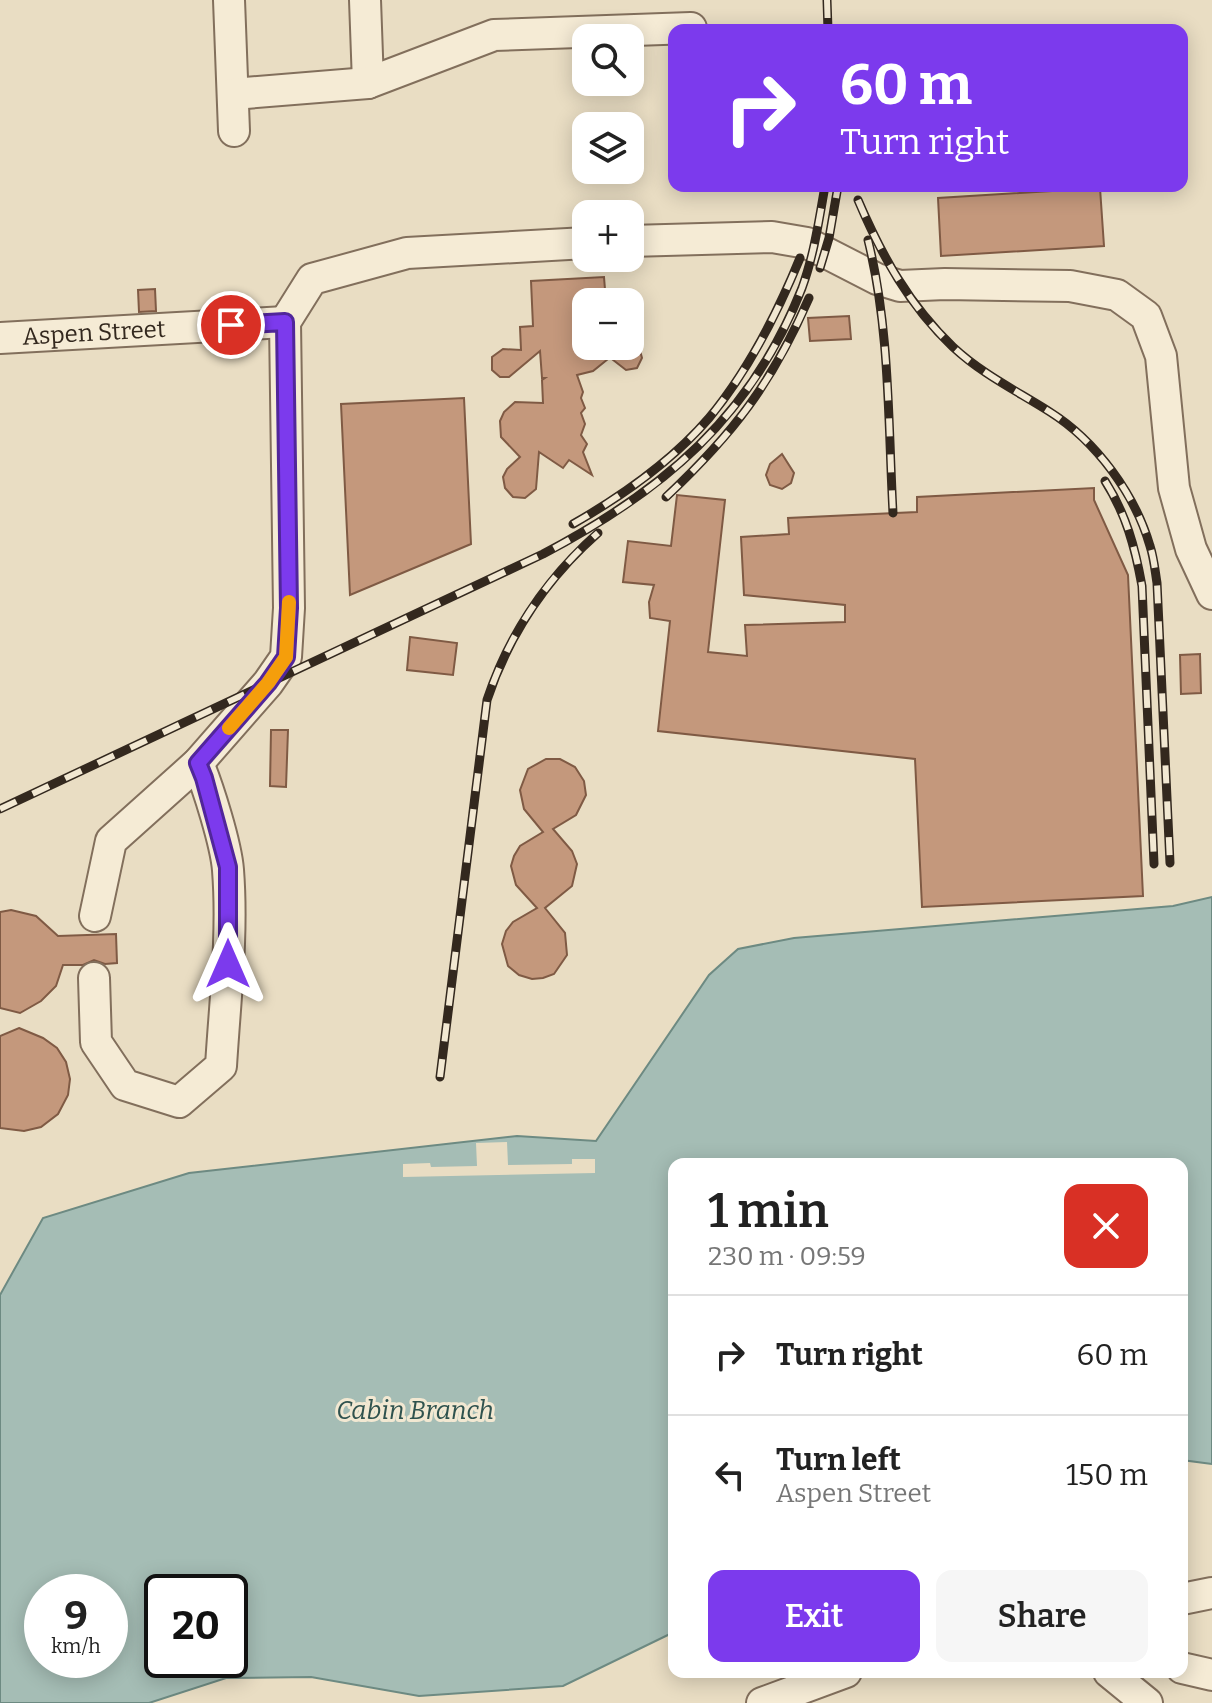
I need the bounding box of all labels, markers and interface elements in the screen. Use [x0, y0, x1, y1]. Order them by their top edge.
map controls [572, 24, 644, 360]
button: search [572, 24, 644, 96]
text: 60 m [840, 52, 972, 119]
icon: right [708, 56, 812, 160]
button: layers [572, 112, 644, 184]
text: Turn right [840, 120, 1009, 164]
button: + [572, 200, 644, 272]
button: − [572, 288, 644, 360]
pin [197, 291, 265, 359]
icon: arrive [209, 303, 253, 347]
street label: Aspen Street [21, 315, 167, 351]
position arrow [186, 922, 270, 1006]
text: 1 min [708, 1182, 829, 1240]
button: close [1064, 1184, 1148, 1268]
text: 230 m · 09:59 [708, 1241, 866, 1272]
icon: right [708, 1333, 752, 1377]
text: Turn right [776, 1337, 923, 1373]
text: 60 m [1077, 1337, 1148, 1373]
water label: Cabin Branch [336, 1395, 494, 1426]
text: Turn left [776, 1442, 901, 1478]
icon: left [708, 1453, 752, 1497]
text: 150 m [1066, 1457, 1148, 1493]
text: Aspen Street [776, 1478, 931, 1509]
button: Exit [708, 1570, 920, 1662]
button: Share [936, 1570, 1148, 1662]
speed limit sign: 20 [144, 1574, 248, 1678]
text: 9 [64, 1592, 88, 1640]
text: km/h [51, 1634, 101, 1658]

